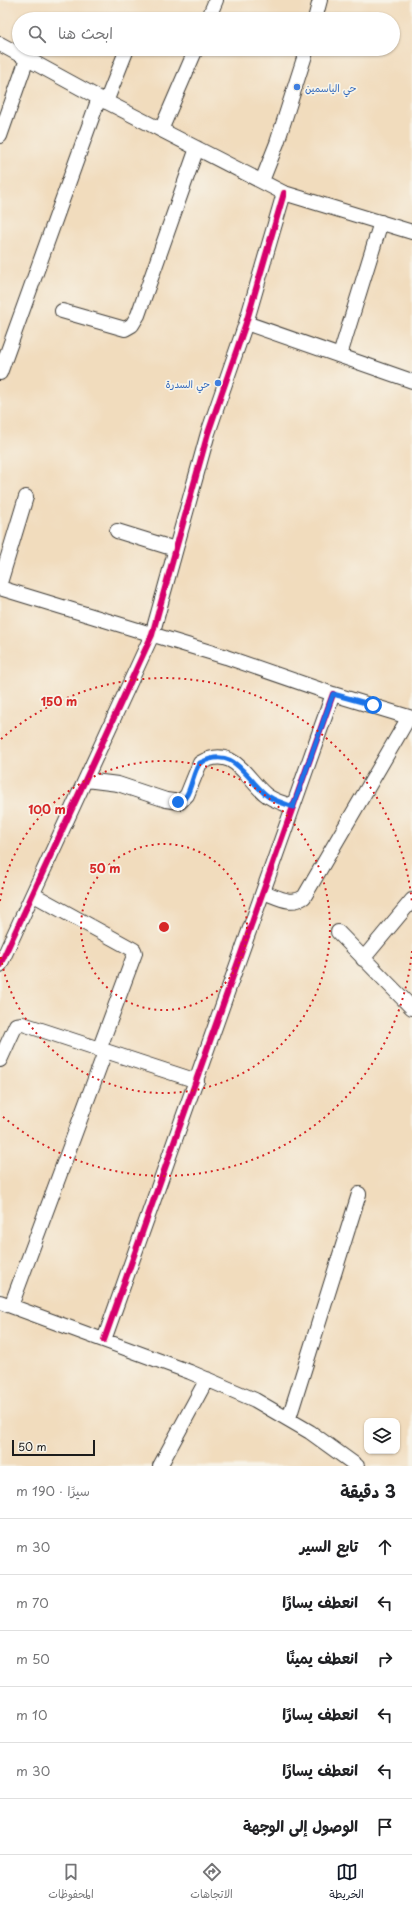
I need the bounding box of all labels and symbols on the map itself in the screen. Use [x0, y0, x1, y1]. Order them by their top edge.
place label: حي الياسمين [305, 80, 357, 98]
marker: حي الياسمين [292, 82, 302, 92]
place label: حي السدرة [166, 376, 210, 394]
marker: حي السدرة [213, 378, 223, 388]
text: 150 m [41, 692, 77, 710]
route start [364, 696, 382, 714]
route end [169, 793, 187, 811]
text: 100 m [28, 800, 66, 818]
text: 50 m [89, 859, 121, 877]
centre of rings [157, 920, 171, 934]
scale bar [12, 1438, 95, 1457]

